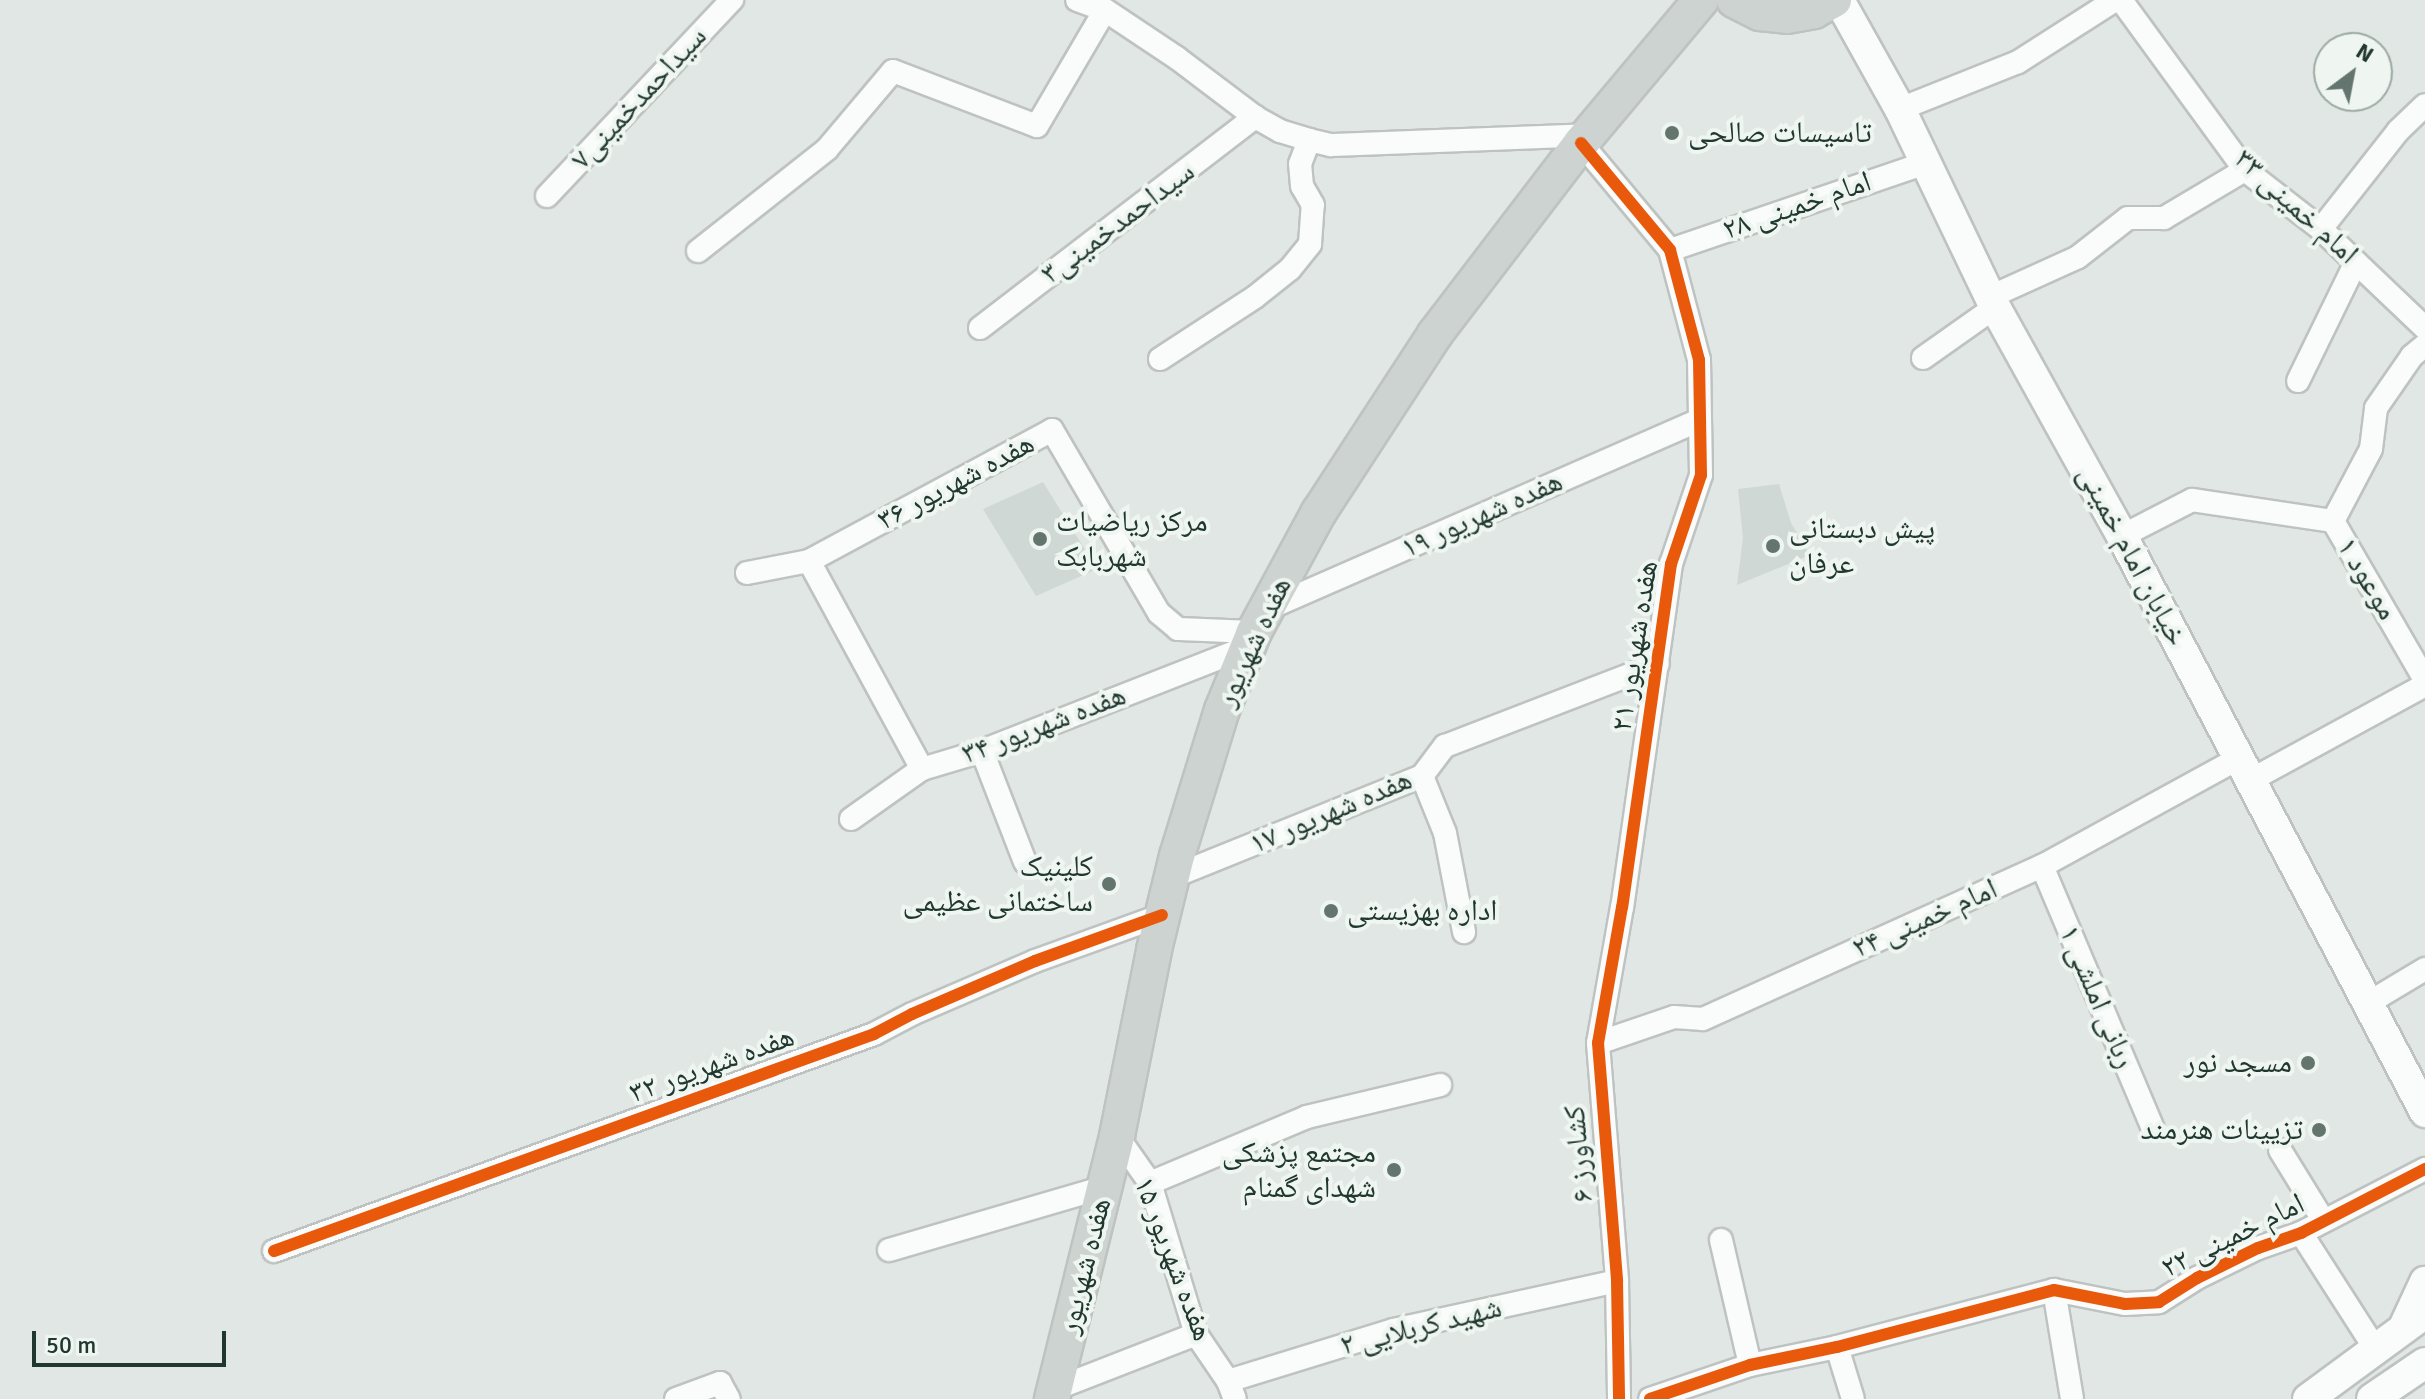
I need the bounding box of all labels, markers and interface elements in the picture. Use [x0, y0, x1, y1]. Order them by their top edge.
street label: سیداحمدخمینی۷ [564, 19, 714, 177]
north arrow [2313, 32, 2393, 112]
text: N [2351, 37, 2379, 68]
place label: تاسیسات صالحی [1688, 115, 1872, 151]
marker: تاسیسات صالحی [1663, 124, 1681, 142]
street label: امام خمینی ۳۳ [2226, 142, 2366, 272]
street label: سیداحمدخمینی۳ [1034, 154, 1202, 292]
street label: امام خمینی ۲۸ [1718, 164, 1876, 248]
street label: هفده شهریور ۳۶ [871, 426, 1041, 538]
street label: خیابان امام خمینی [2069, 460, 2195, 652]
street label: هفده شهریور ۱۹ [1396, 463, 1568, 567]
place label: مرکز ریاضیات شهربابک [1056, 504, 1208, 574]
place label: پیش دبستانی عرفان [1789, 511, 1935, 582]
marker: مرکز ریاضیات شهربابک [1031, 530, 1049, 548]
street label: موعود ۱ [2329, 531, 2405, 627]
marker: پیش دبستانی عرفان [1764, 537, 1782, 555]
street label: هفده شهریور ۲۱ [1604, 558, 1666, 734]
street label: هفده شهریور [1208, 571, 1300, 713]
street label: هفده شهریور ۳۴ [957, 677, 1131, 773]
street label: هفده شهریور ۱۷ [1245, 762, 1417, 862]
place label: کلینیک ساختمانی عظیمی [903, 849, 1093, 920]
street label: امام خمینی ۲۴ [1847, 871, 2003, 967]
marker: کلینیک ساختمانی عظیمی [1100, 875, 1118, 893]
place label: اداره بهزیستی [1347, 893, 1498, 929]
marker: اداره بهزیستی [1322, 902, 1340, 920]
street label: ربانی املشی ۱ [2051, 920, 2143, 1074]
street label: هفده شهریور ۳۲ [625, 1019, 799, 1111]
place label: مسجد نور [2184, 1045, 2292, 1081]
marker: مسجد نور [2299, 1054, 2317, 1072]
street label: کشاورز ۶ [1557, 1104, 1601, 1204]
place label: تزیینات هنرمند [2141, 1112, 2303, 1148]
marker: تزیینات هنرمند [2310, 1121, 2328, 1139]
place label: مجتمع پزشکی شهدای گمنام [1222, 1135, 1376, 1206]
marker: مجتمع پزشکی شهدای گمنام [1383, 1159, 1405, 1181]
street label: هفده شهریور ۱۵ [1125, 1172, 1221, 1346]
street label: امام خمینی ۲۲ [2156, 1186, 2310, 1286]
street label: هفده شهریور [1051, 1194, 1119, 1338]
street label: شهید کربلایی ۲ [1337, 1290, 1505, 1364]
scale bar [36, 1315, 230, 1365]
text: 50 m [46, 1330, 96, 1360]

